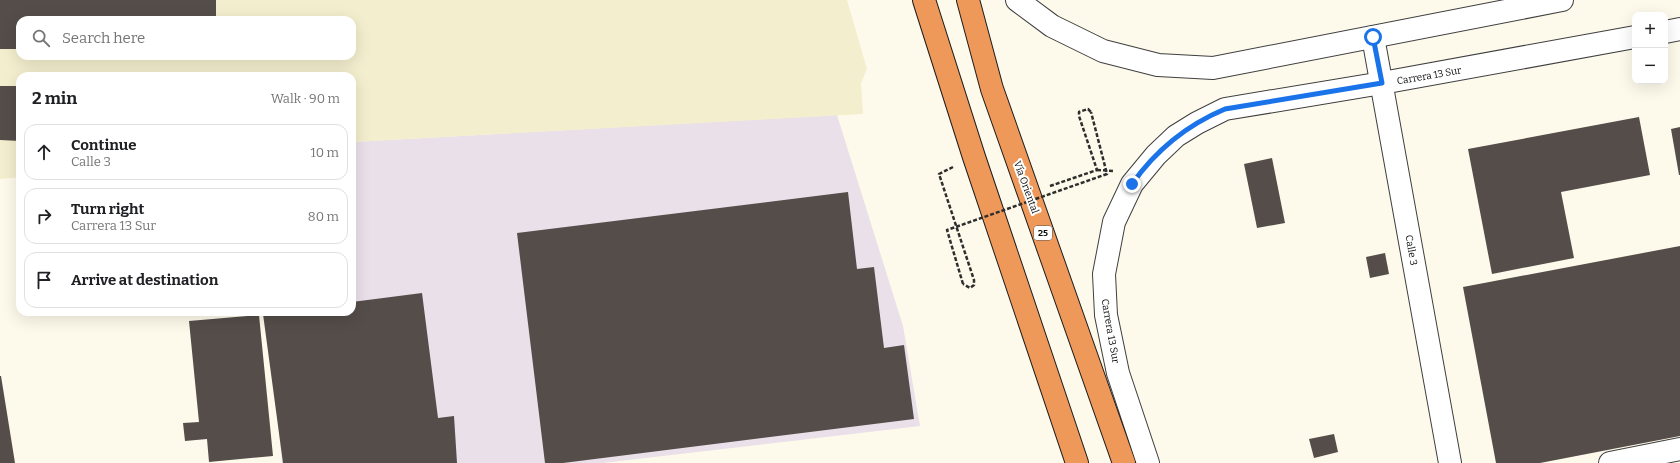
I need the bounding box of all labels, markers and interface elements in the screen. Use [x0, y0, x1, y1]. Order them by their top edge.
map controls [1632, 12, 1668, 84]
button: + [1632, 12, 1668, 48]
search box [16, 16, 356, 60]
icon: search [30, 27, 52, 49]
route start [1364, 28, 1382, 46]
text: Search here [62, 29, 145, 47]
button: − [1632, 48, 1668, 84]
street label: Carrera 13 Sur [1396, 64, 1463, 88]
text: 2 min [32, 88, 77, 109]
text: Walk · 90 m [271, 91, 340, 106]
text: Continue [71, 136, 137, 154]
icon: ahead [33, 141, 55, 163]
text: 10 m [310, 145, 339, 160]
text: Calle 3 [71, 154, 111, 169]
street label: Vía Oriental [1011, 159, 1042, 215]
route end [1123, 175, 1141, 193]
text: Turn right [71, 200, 144, 218]
icon: right [33, 205, 55, 227]
text: 80 m [308, 209, 339, 224]
text: Carrera 13 Sur [71, 218, 156, 233]
road number: 25 [1034, 226, 1052, 240]
street label: Calle 3 [1402, 234, 1420, 267]
icon: arrive [33, 269, 55, 291]
text: Arrive at destination [71, 271, 218, 289]
street label: Carrera 13 Sur [1098, 298, 1122, 365]

